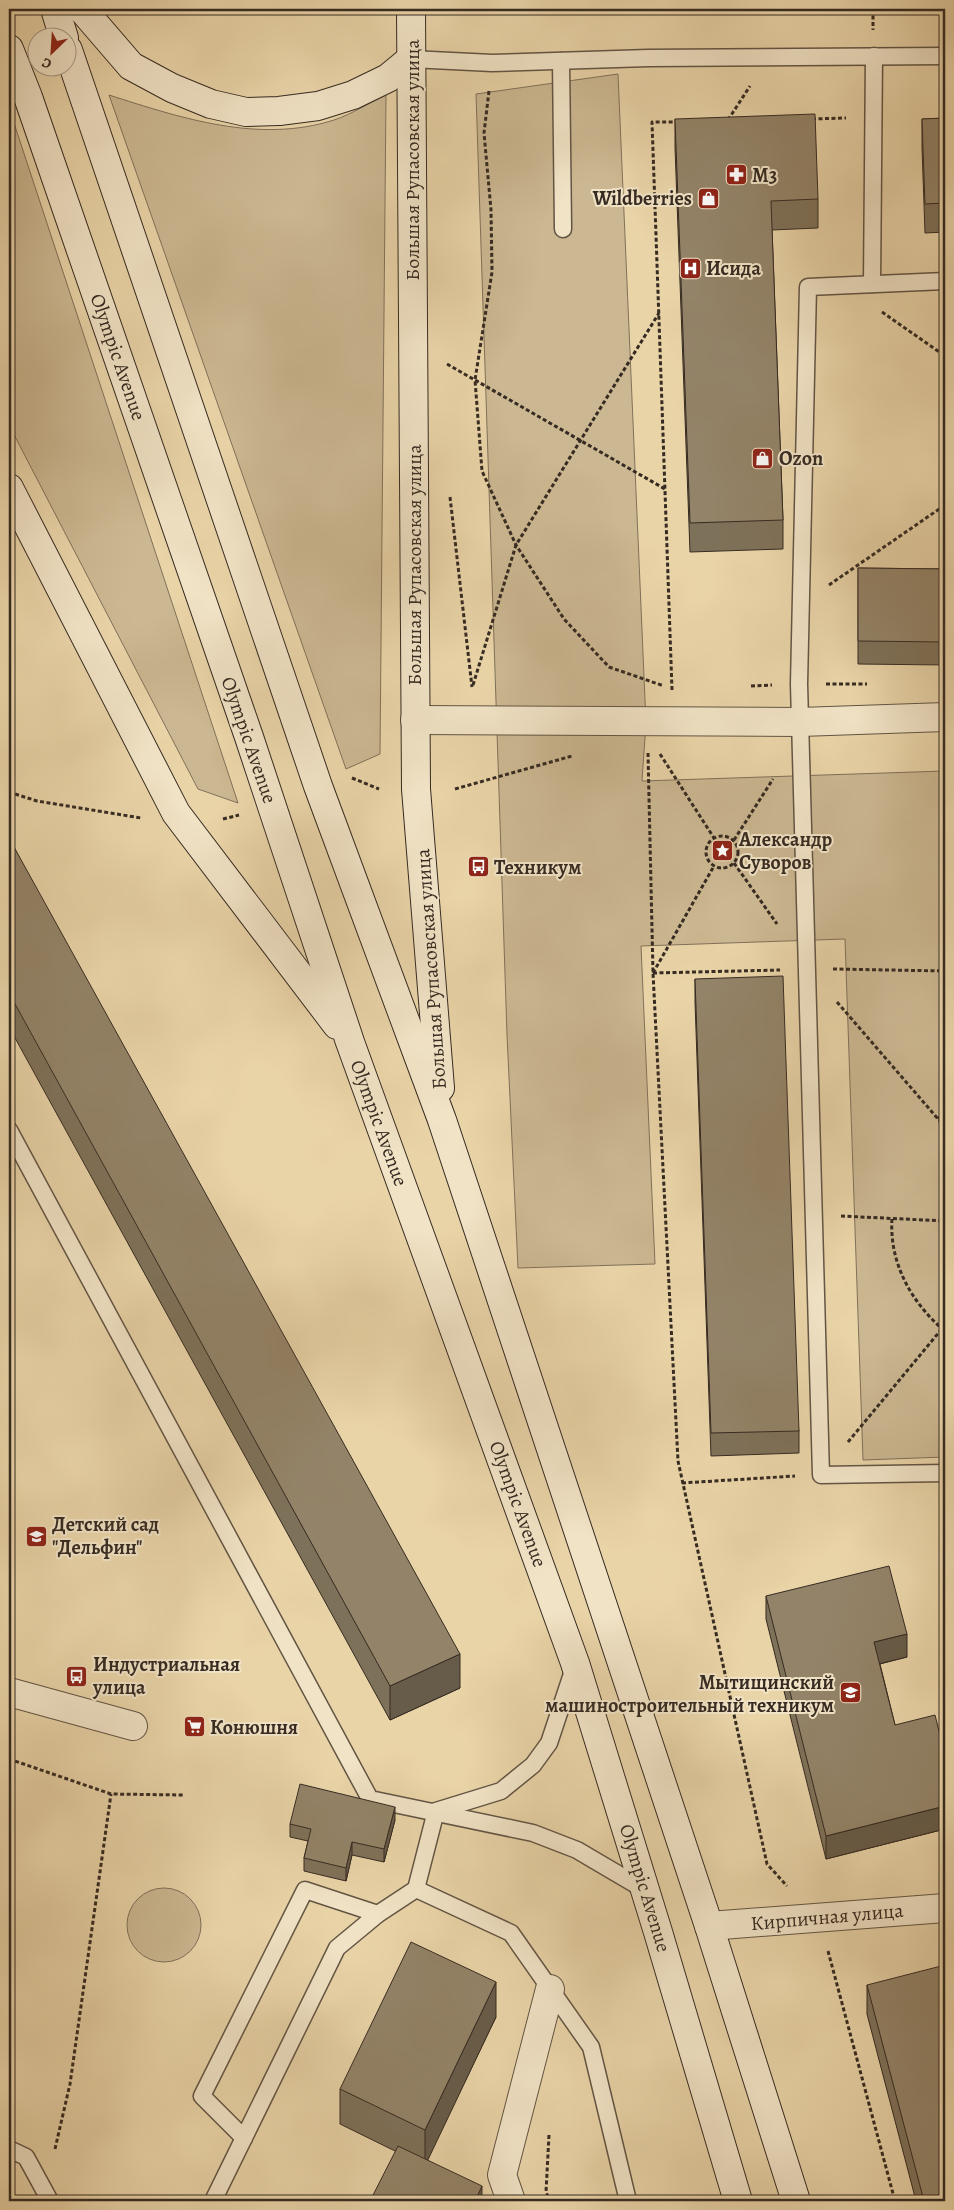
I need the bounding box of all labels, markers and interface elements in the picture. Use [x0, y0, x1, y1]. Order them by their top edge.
north arrow [28, 28, 78, 78]
street label: Большая Рупасовская улица [399, 39, 426, 281]
text: С [38, 53, 55, 74]
place label: М3 [752, 162, 777, 189]
pharmacy icon: М3 [724, 163, 748, 187]
place label: Wildberries [592, 185, 692, 212]
shop icon: Wildberries [696, 186, 720, 210]
place label: Исида [706, 255, 761, 282]
hospital icon: Исида [678, 256, 702, 280]
street label: Olympic Avenue [84, 290, 152, 424]
street label: Большая Рупасовская улица [401, 444, 428, 686]
place label: Ozon [779, 445, 823, 472]
shop icon: Ozon [751, 446, 775, 470]
street label: Olympic Avenue [215, 673, 283, 807]
place label: Александр Суворов [738, 826, 833, 876]
place icon: Александр Суворов [711, 839, 735, 863]
street label: Большая Рупасовская улица [409, 847, 453, 1090]
place label: Техникум [494, 854, 582, 881]
bus stop icon: Техникум [466, 855, 490, 879]
street label: Olympic Avenue [344, 1056, 414, 1190]
street label: Olympic Avenue [483, 1437, 553, 1571]
place label: Детский сад "Дельфин" [52, 1511, 159, 1561]
school or university icon: Детский сад "Дельфин" [24, 1524, 48, 1548]
place label: Индустриальная улица [92, 1651, 240, 1701]
bus stop icon: Индустриальная улица [65, 1664, 89, 1688]
place label: Мытищинский машиностроительный техникум [545, 1669, 834, 1719]
school or university icon: Мытищинский машиностроительный техникум [838, 1681, 862, 1705]
place label: Конюшня [210, 1714, 298, 1741]
supermarket icon: Конюшня [182, 1715, 206, 1739]
street label: Olympic Avenue [613, 1821, 677, 1955]
street label: Кирпичная улица [750, 1897, 905, 1937]

